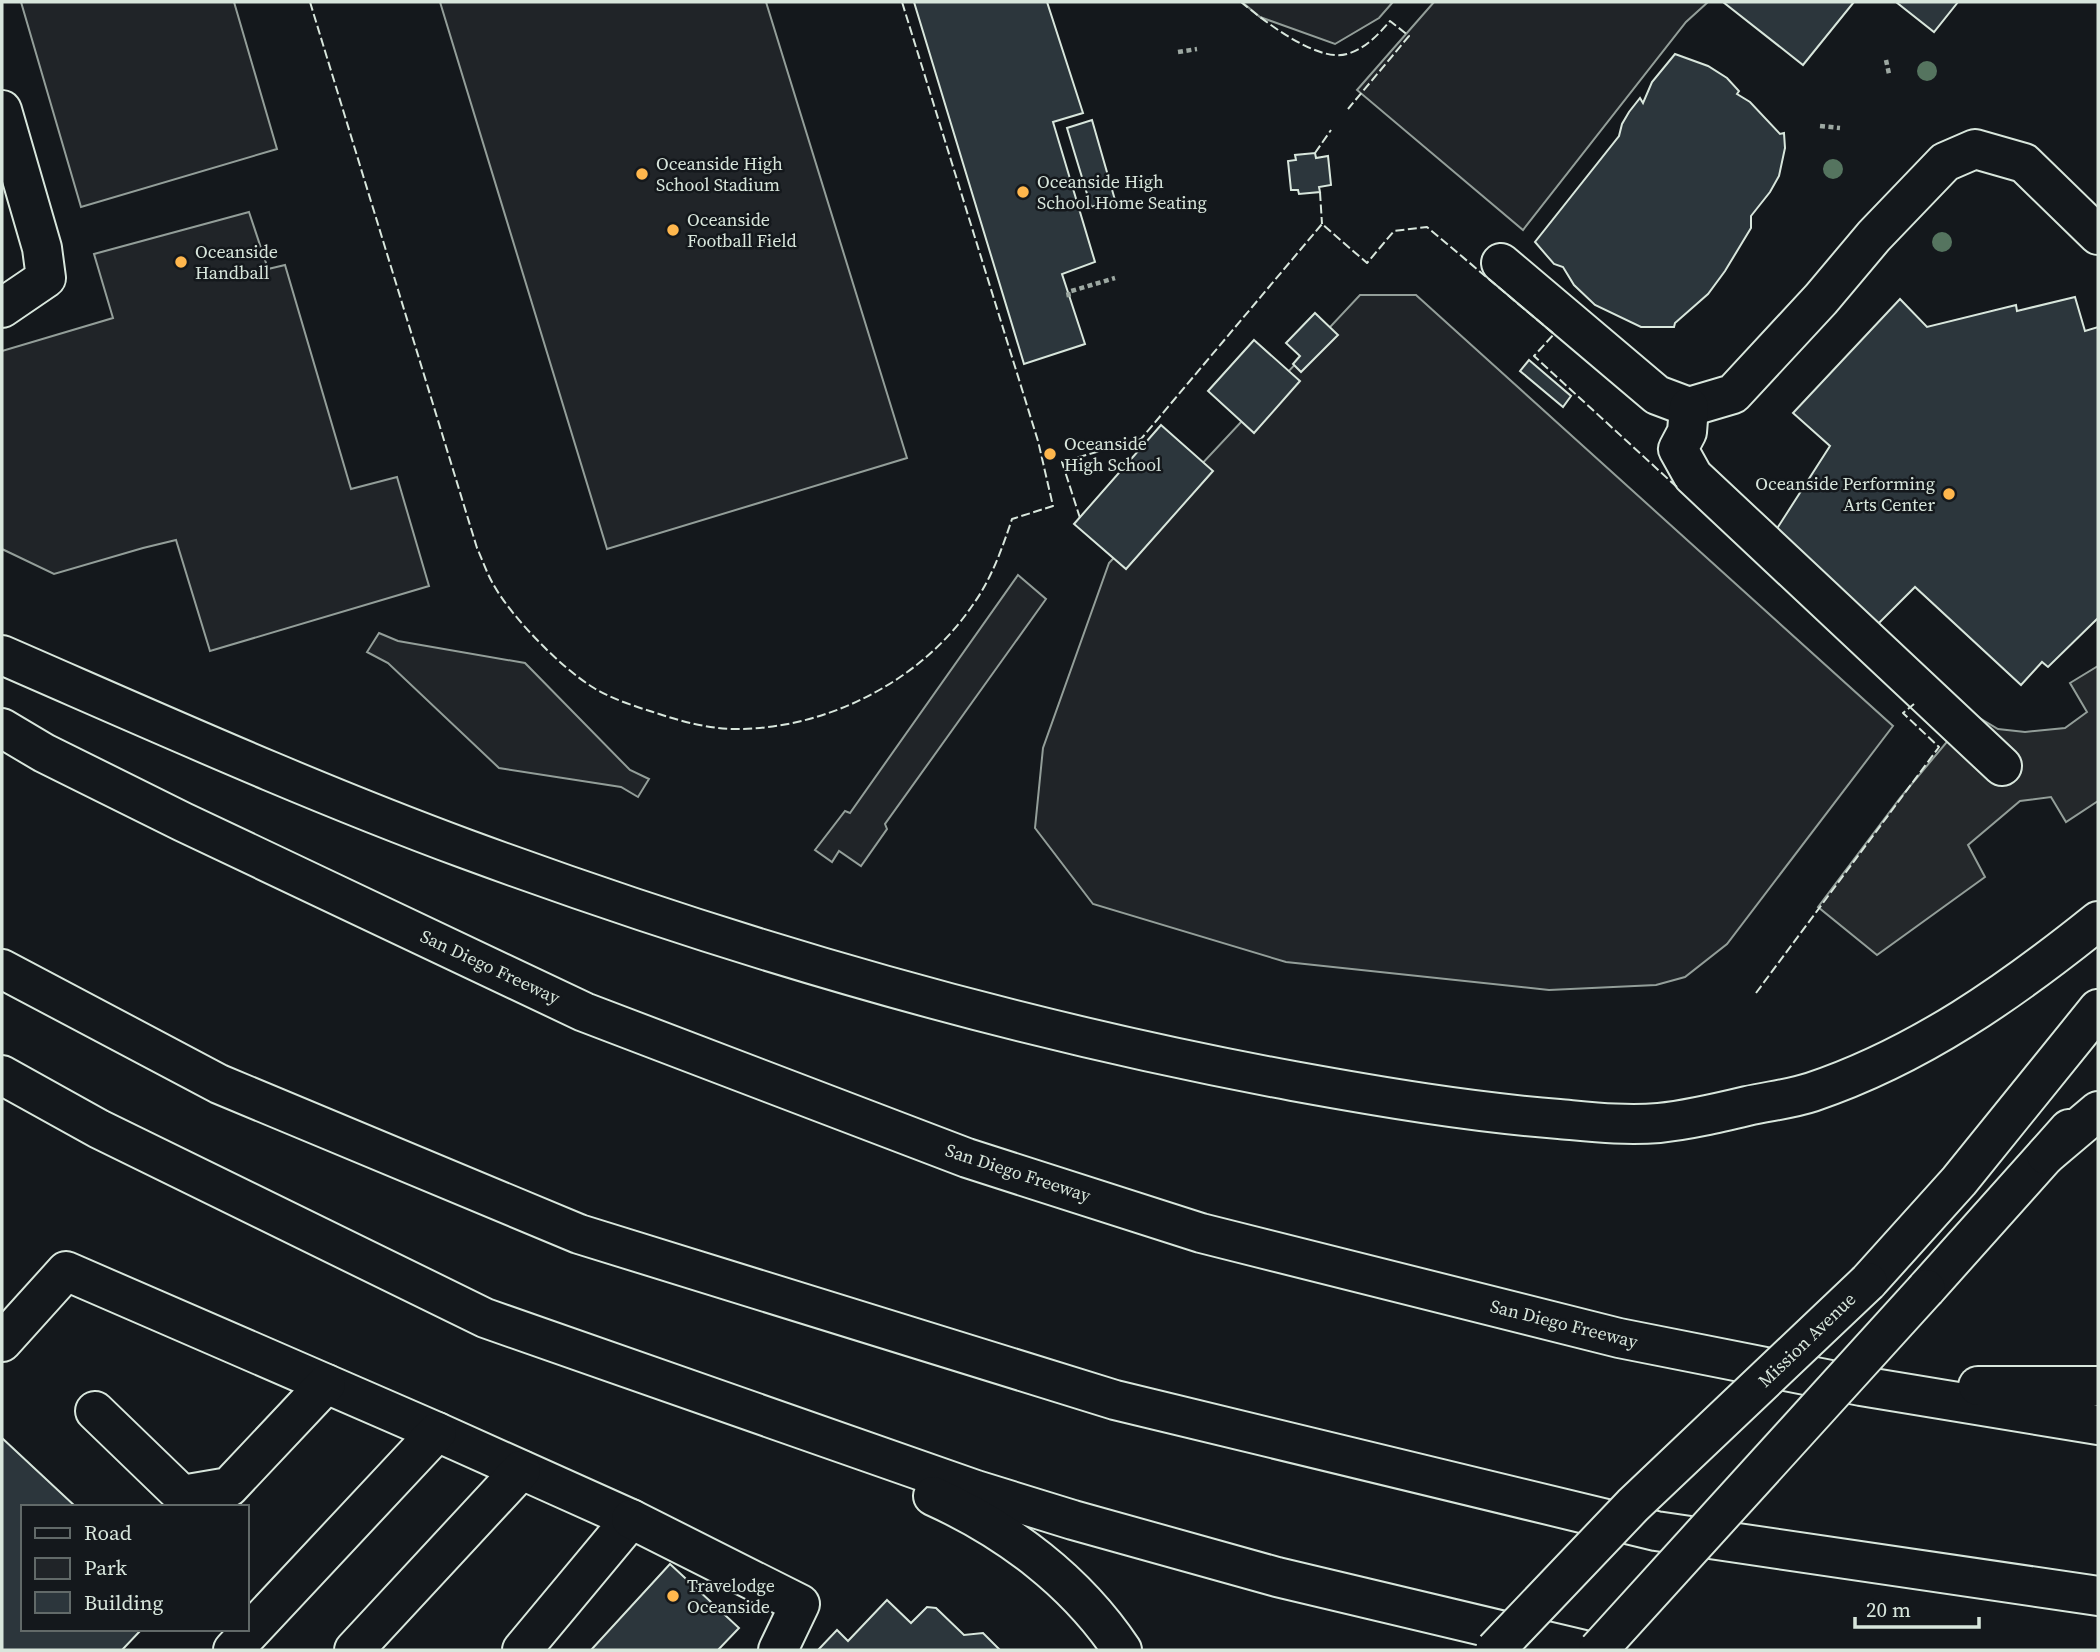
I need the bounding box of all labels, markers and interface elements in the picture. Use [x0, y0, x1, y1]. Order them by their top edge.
place label: Oceanside High School Stadium [656, 151, 783, 197]
marker: Oceanside High School Stadium [634, 166, 650, 182]
place label: Oceanside High School Home Seating [1037, 169, 1207, 215]
marker: Oceanside High School Home Seating [1015, 184, 1031, 200]
place label: Oceanside Football Field [687, 207, 797, 253]
marker: Oceanside Football Field [665, 222, 681, 238]
place label: Oceanside Handball [195, 239, 278, 285]
marker: Oceanside Handball [173, 254, 189, 270]
place label: Oceanside High School [1064, 431, 1161, 477]
marker: Oceanside High School [1042, 446, 1058, 462]
place label: Oceanside Performing Arts Center [1755, 471, 1935, 517]
marker: Oceanside Performing Arts Center [1941, 486, 1957, 502]
street label: San Diego Freeway [416, 923, 565, 1010]
street label: San Diego Freeway [942, 1137, 1095, 1208]
street label: Mission Avenue [1752, 1287, 1861, 1393]
street label: San Diego Freeway [1488, 1293, 1641, 1354]
legend [21, 1505, 248, 1631]
text: Road [84, 1518, 132, 1547]
text: Park [84, 1553, 128, 1582]
place label: Travelodge Oceanside [687, 1573, 775, 1619]
scale bar [1855, 1586, 1979, 1630]
text: Building [84, 1588, 163, 1617]
marker: Travelodge Oceanside [665, 1588, 681, 1604]
text: 20 m [1866, 1595, 1911, 1624]

